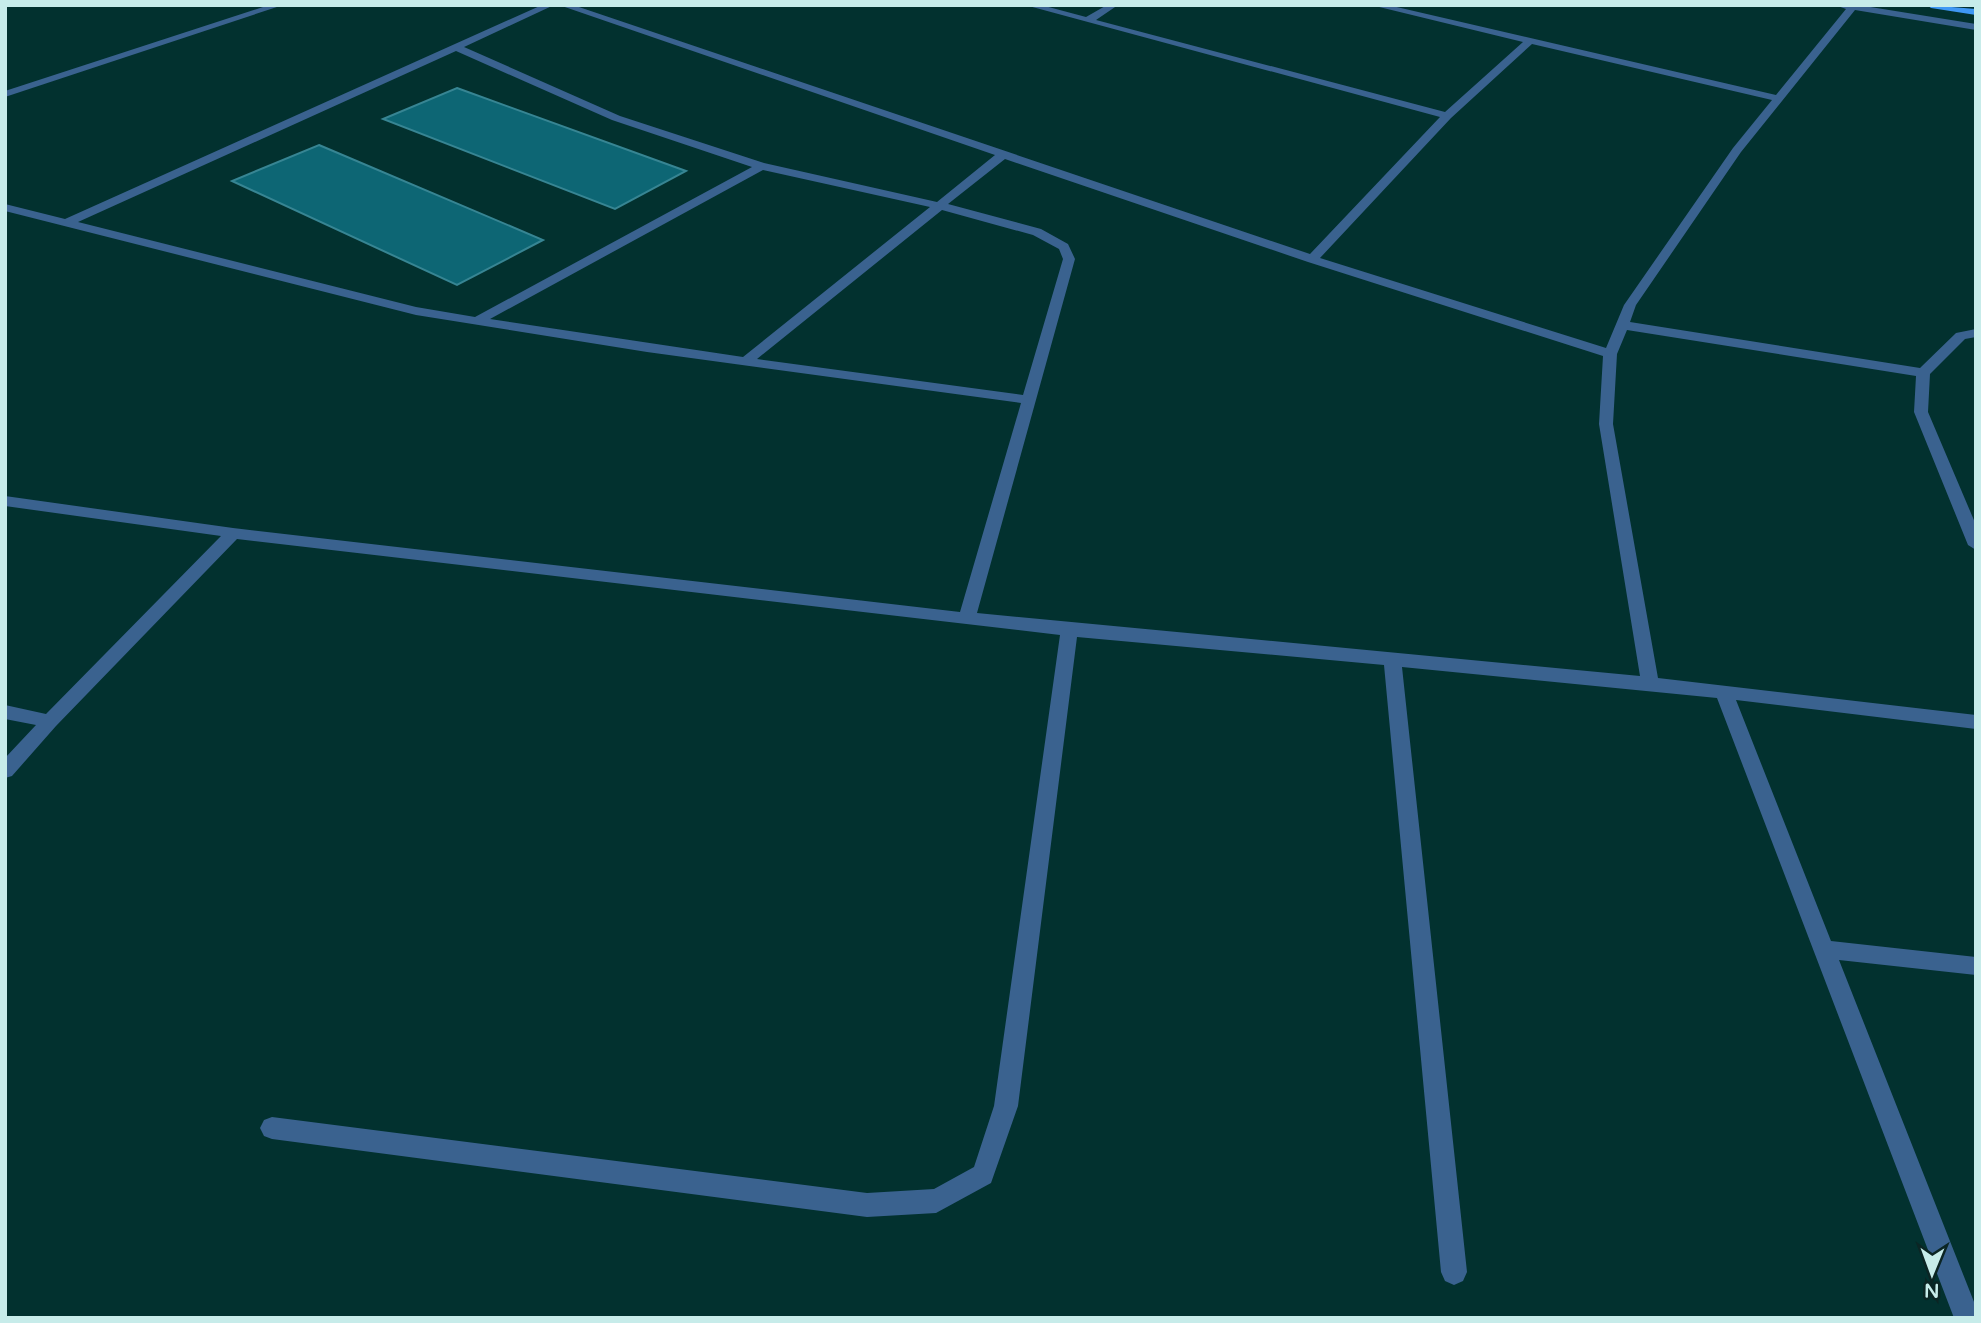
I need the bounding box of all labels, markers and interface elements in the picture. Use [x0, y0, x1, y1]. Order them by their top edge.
north arrow [1897, 1239, 1967, 1309]
text: N [1924, 1279, 1940, 1301]

